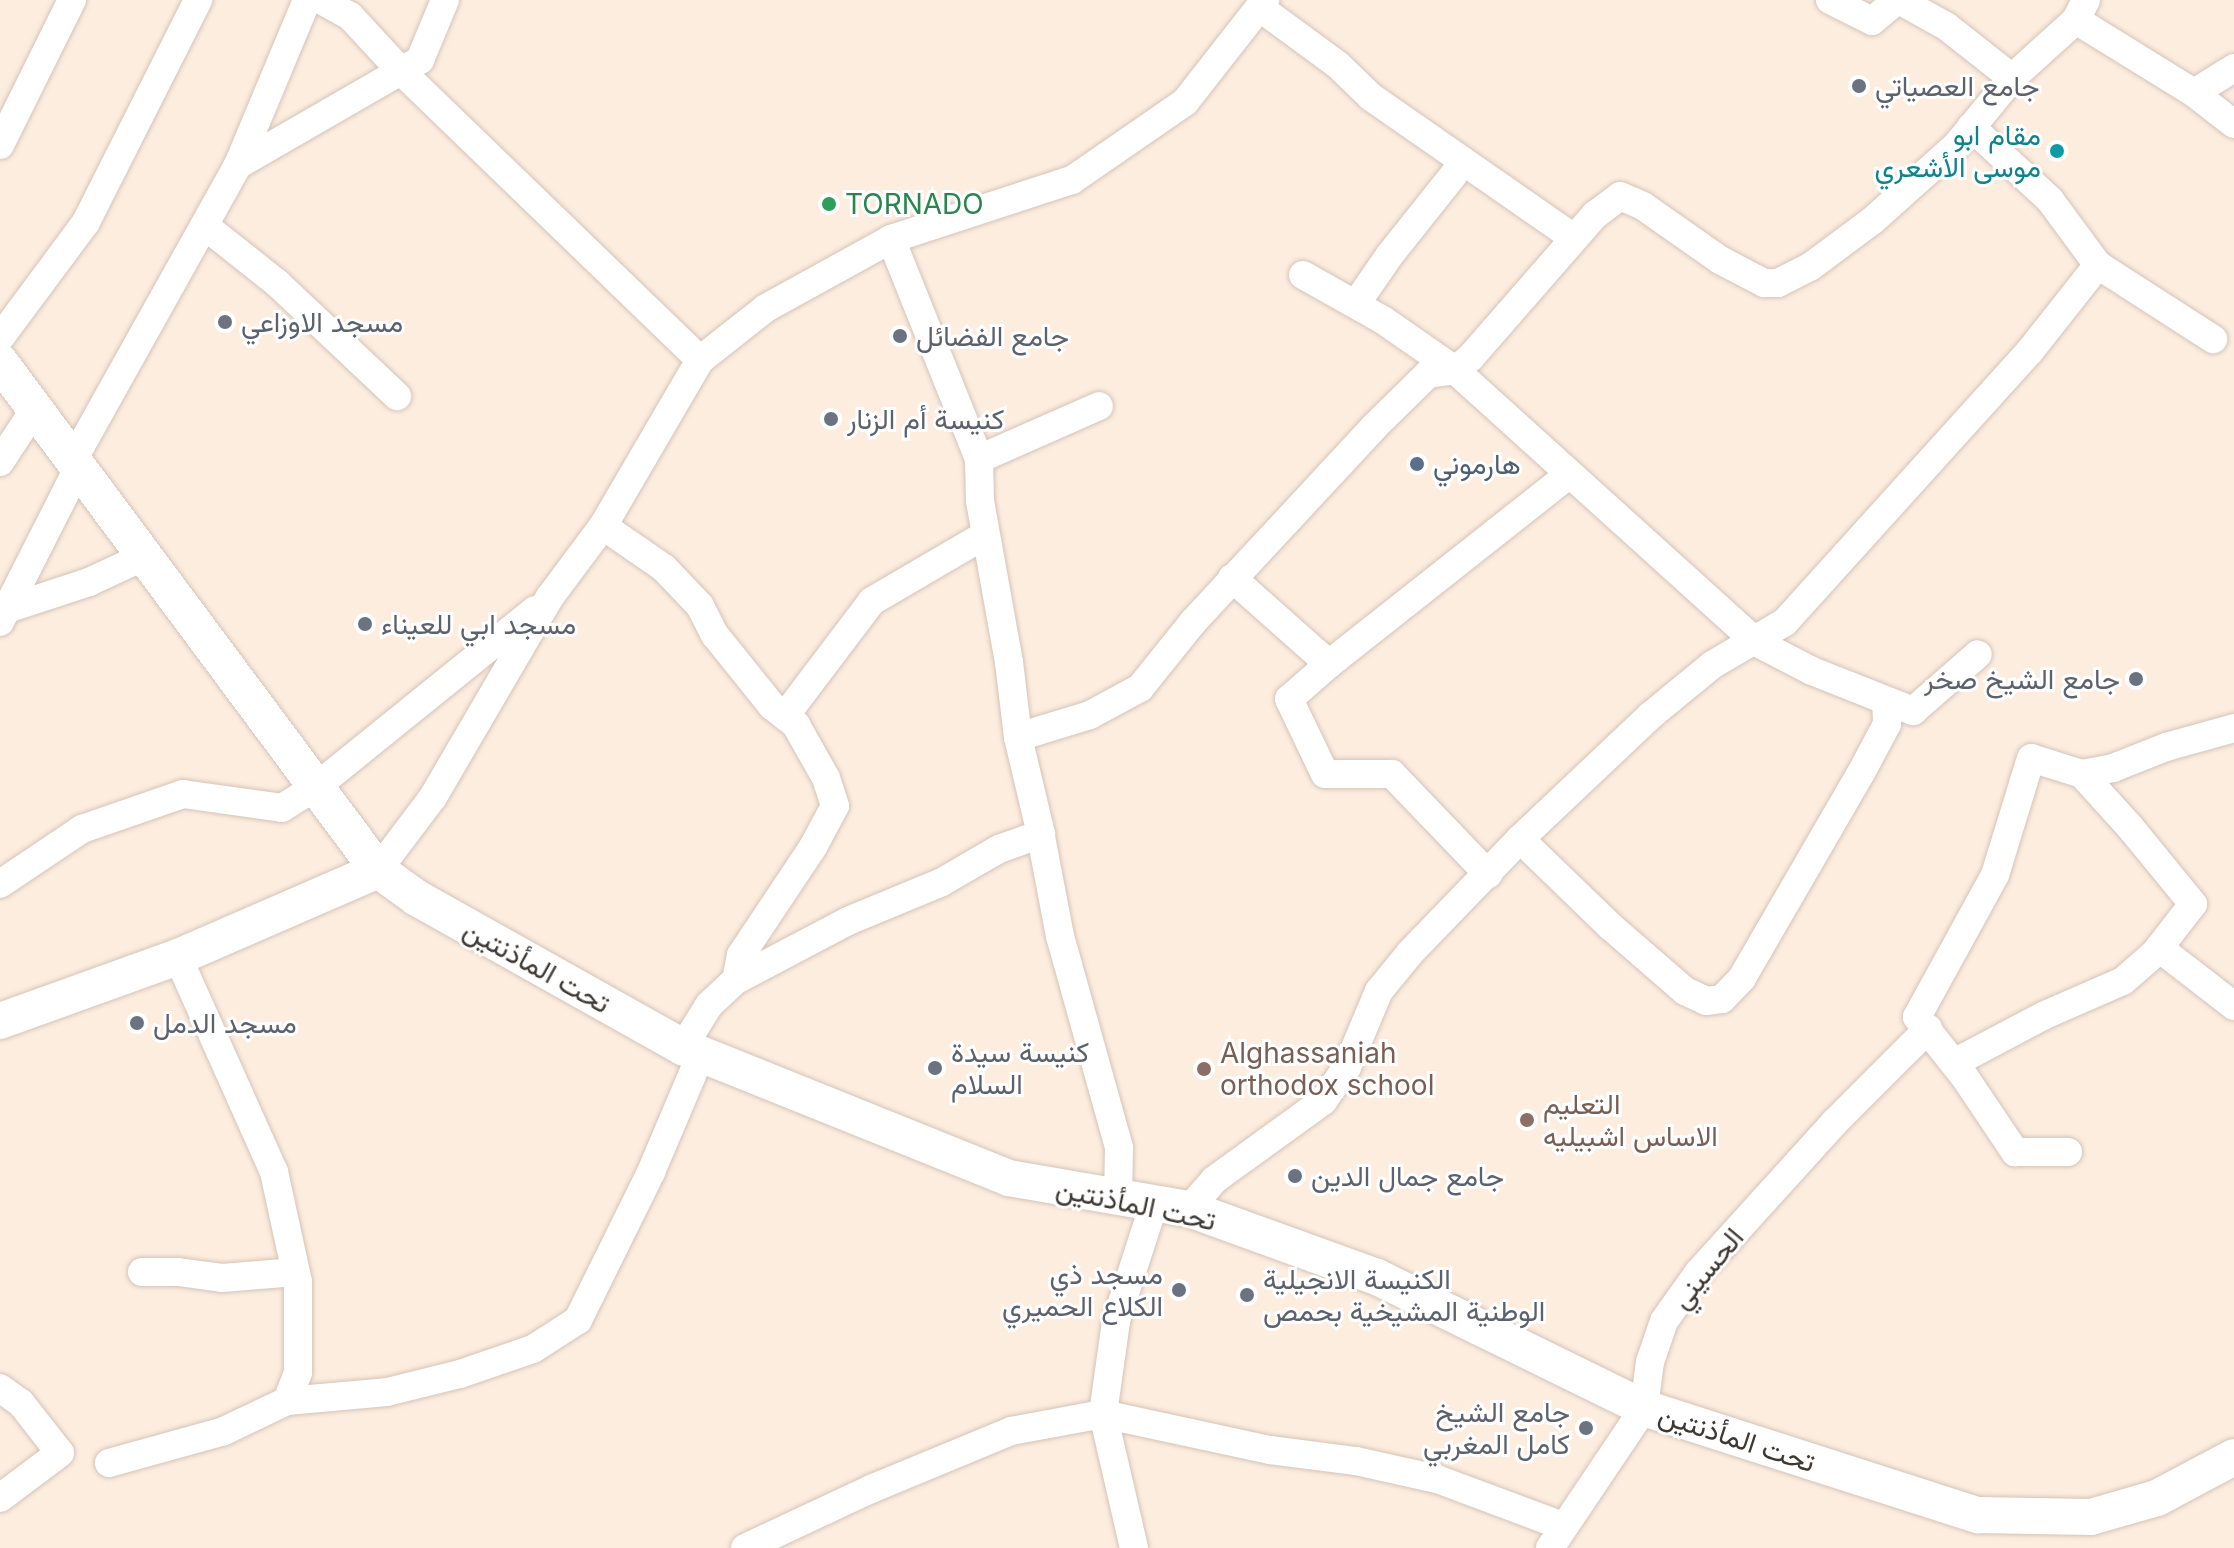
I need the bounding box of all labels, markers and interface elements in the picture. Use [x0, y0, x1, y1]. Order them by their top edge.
place label: جامع العصياتي [1875, 69, 2040, 103]
marker: جامع العصياتي [1850, 77, 1868, 95]
place label: مقام ابو موسى الأشعري [1874, 118, 2041, 184]
marker: مقام ابو موسى الأشعري [2048, 142, 2066, 160]
place label: TORNADO [845, 187, 984, 221]
marker: TORNADO [820, 195, 838, 213]
place label: مسجد الاوزاعي [241, 305, 403, 339]
marker: مسجد الاوزاعي [216, 313, 234, 331]
place label: جامع الفضائل [916, 319, 1069, 353]
marker: جامع الفضائل [891, 327, 909, 345]
place label: كنيسة أم الزنار [847, 402, 1004, 436]
marker: كنيسة أم الزنار [822, 410, 840, 428]
place label: هارموني [1433, 447, 1521, 481]
marker: هارموني [1408, 455, 1426, 473]
place label: مسجد ابي للعيناء [381, 607, 576, 641]
marker: مسجد ابي للعيناء [356, 615, 374, 633]
place label: جامع الشيخ صخر [1924, 662, 2120, 696]
marker: جامع الشيخ صخر [2127, 670, 2145, 688]
street label: تحت المأذنتين [458, 912, 616, 1020]
place label: مسجد الدمل [153, 1006, 297, 1040]
marker: مسجد الدمل [128, 1014, 146, 1032]
place label: كنيسة سيدة السلام [951, 1035, 1089, 1101]
place label: Alghassaniah orthodox school [1220, 1036, 1434, 1102]
marker: كنيسة سيدة السلام [926, 1059, 944, 1077]
marker: Alghassaniah orthodox school [1195, 1060, 1213, 1078]
place label: التعلیم الاساس اشبیلیه [1543, 1087, 1718, 1153]
marker: التعلیم الاساس اشبیلیه [1518, 1111, 1536, 1129]
place label: جامع جمال الدين [1311, 1159, 1504, 1193]
marker: جامع جمال الدين [1286, 1167, 1304, 1185]
street label: تحت المأذنتين [1053, 1171, 1219, 1237]
street label: الحسيني [1664, 1221, 1750, 1315]
place label: مسجد ذي الكلاع الحميري [1002, 1257, 1163, 1323]
place label: الكنيسة الانجيلية الوطنية المشيخية بحمص [1263, 1262, 1545, 1328]
marker: مسجد ذي الكلاع الحميري [1170, 1281, 1188, 1299]
marker: الكنيسة الانجيلية الوطنية المشيخية بحمص [1238, 1286, 1256, 1304]
place label: جامع الشيخ كامل المغربي [1423, 1395, 1570, 1461]
street label: تحت المأذنتين [1655, 1397, 1819, 1479]
marker: جامع الشيخ كامل المغربي [1577, 1419, 1595, 1437]

